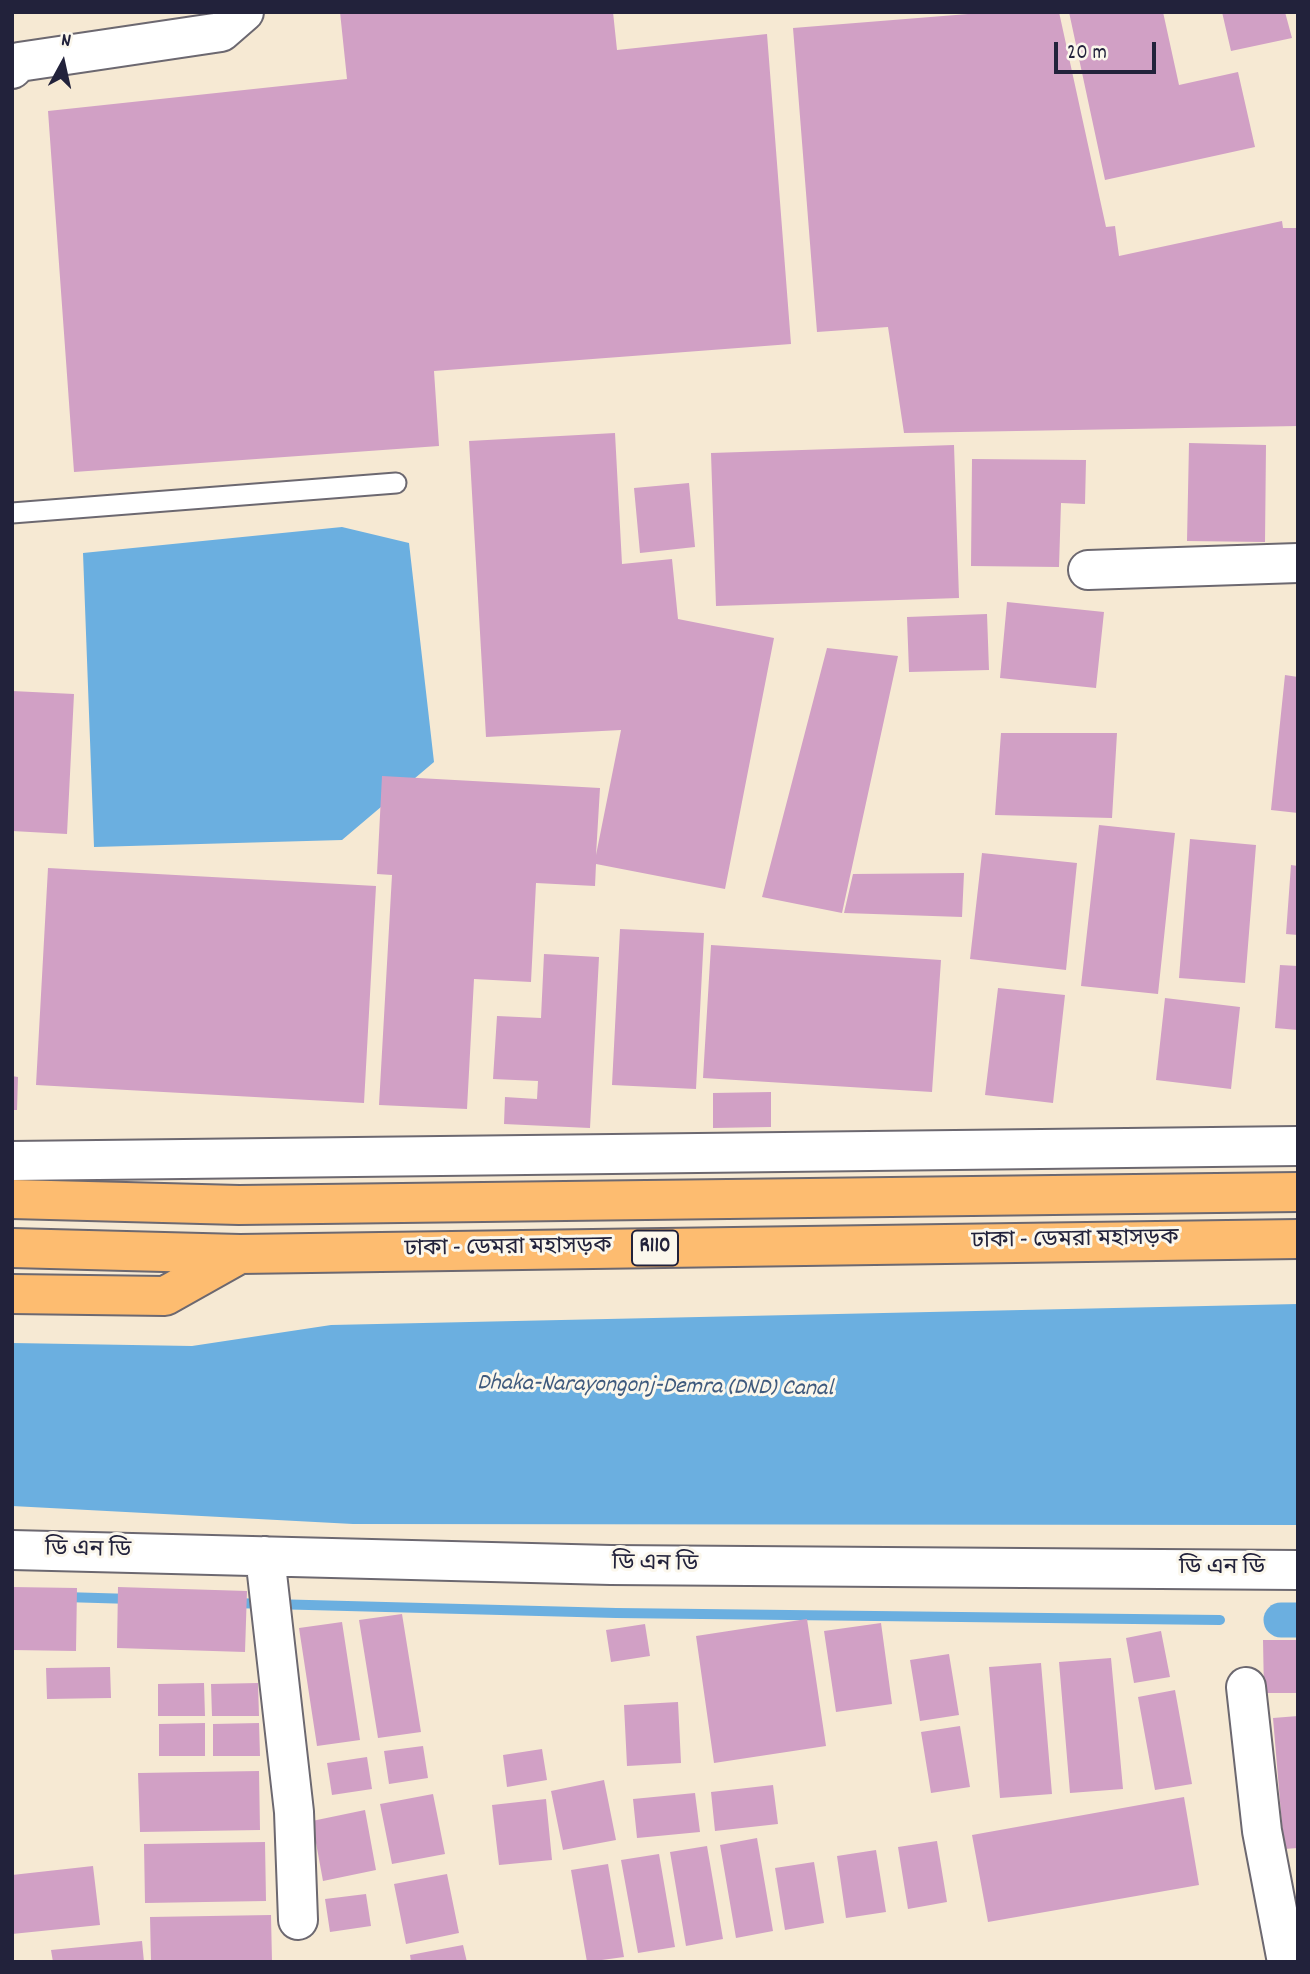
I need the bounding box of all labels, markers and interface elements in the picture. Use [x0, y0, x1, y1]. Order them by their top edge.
north arrow [28, 28, 98, 98]
text: N [59, 28, 73, 56]
scale bar [1058, 28, 1160, 72]
text: 20 m [1067, 39, 1107, 69]
street label: ঢাকা - ডেমরা মহাসড়ক [971, 1226, 1179, 1258]
road number: R110 [632, 1230, 678, 1266]
street label: ঢাকা - ডেমরা মহাসড়ক [404, 1234, 612, 1266]
water label: Dhaka-Narayongonj-Demra (DND) Canal [477, 1370, 833, 1406]
street label: ডি এন ডি [45, 1537, 131, 1567]
street label: ডি এন ডি [612, 1551, 698, 1581]
street label: ডি এন ডি [1179, 1556, 1265, 1584]

